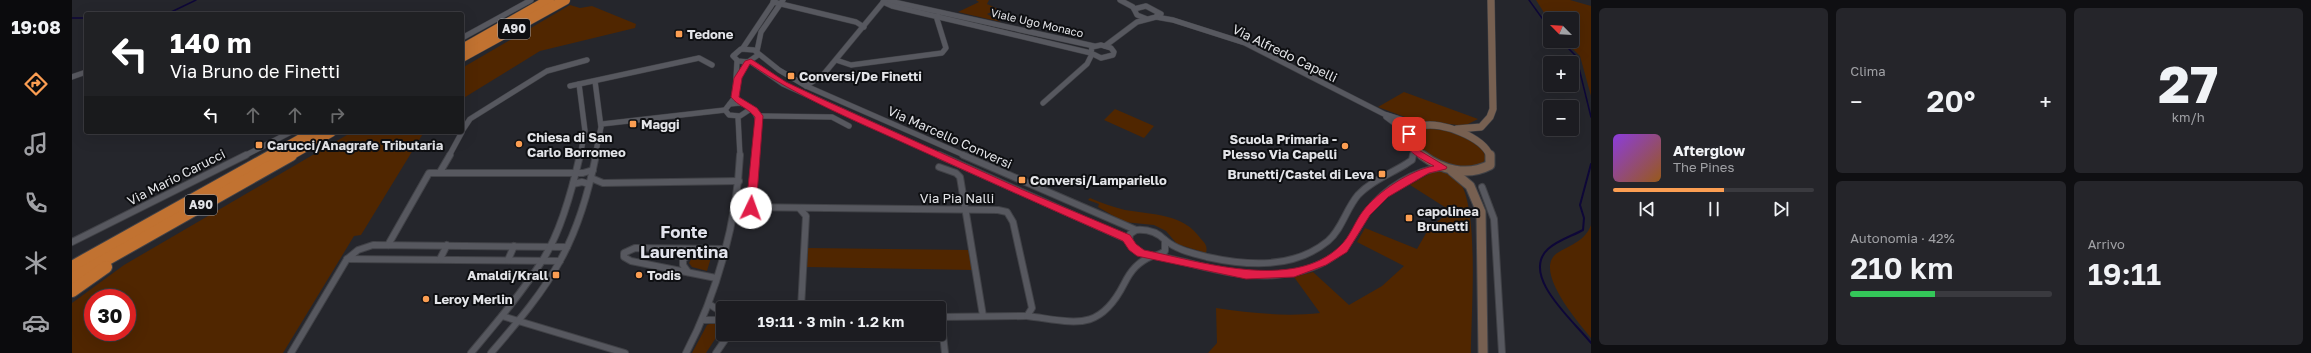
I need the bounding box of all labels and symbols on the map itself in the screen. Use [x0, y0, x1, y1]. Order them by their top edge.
street label: Viale Ugo Monaco [989, 6, 1085, 40]
north arrow [1543, 12, 1579, 48]
road number: A90 [498, 19, 530, 39]
street label: Via Alfredo Capelli [1230, 21, 1340, 85]
place label: Tedone [687, 26, 734, 42]
marker: Tedone [674, 29, 684, 39]
place label: Conversi/De Finetti [799, 68, 922, 84]
marker: Conversi/De Finetti [786, 71, 796, 81]
street label: Via Marcello Conversi [885, 102, 1015, 172]
place label: Maggi [641, 116, 680, 132]
pin [1392, 117, 1426, 151]
marker: Maggi [628, 119, 638, 129]
place label: Chiesa di San Carlo Borromeo [527, 129, 626, 160]
place label: Scuola Primaria - Plesso Via Capelli [1222, 131, 1337, 162]
place label: Carucci/Anagrafe Tributaria [267, 137, 444, 153]
marker: Chiesa di San Carlo Borromeo [514, 139, 524, 149]
marker: Carucci/Anagrafe Tributaria [254, 140, 264, 150]
marker: Scuola Primaria - Plesso Via Capelli [1340, 141, 1350, 151]
street label: Via Mario Carucci [124, 145, 228, 209]
place label: Brunetti/Castel di Leva [1227, 166, 1374, 182]
marker: Brunetti/Castel di Leva [1377, 169, 1387, 179]
place label: Conversi/Lampariello [1030, 172, 1167, 188]
marker: Conversi/Lampariello [1017, 175, 1027, 185]
position arrow [730, 187, 772, 229]
street label: Via Pia Nalli [920, 190, 994, 206]
road number: A90 [185, 195, 217, 215]
place label: capolinea Brunetti [1417, 203, 1479, 234]
marker: capolinea Brunetti [1404, 213, 1414, 223]
district label: Fonte Laurentina [640, 221, 728, 262]
place label: Amaldi/Krall [467, 267, 549, 283]
place label: Todis [647, 267, 681, 283]
marker: Amaldi/Krall [551, 270, 561, 280]
marker: Todis [634, 270, 644, 280]
speed limit sign: 30 [84, 289, 136, 341]
place label: Leroy Merlin [434, 291, 513, 307]
marker: Leroy Merlin [421, 294, 431, 304]

